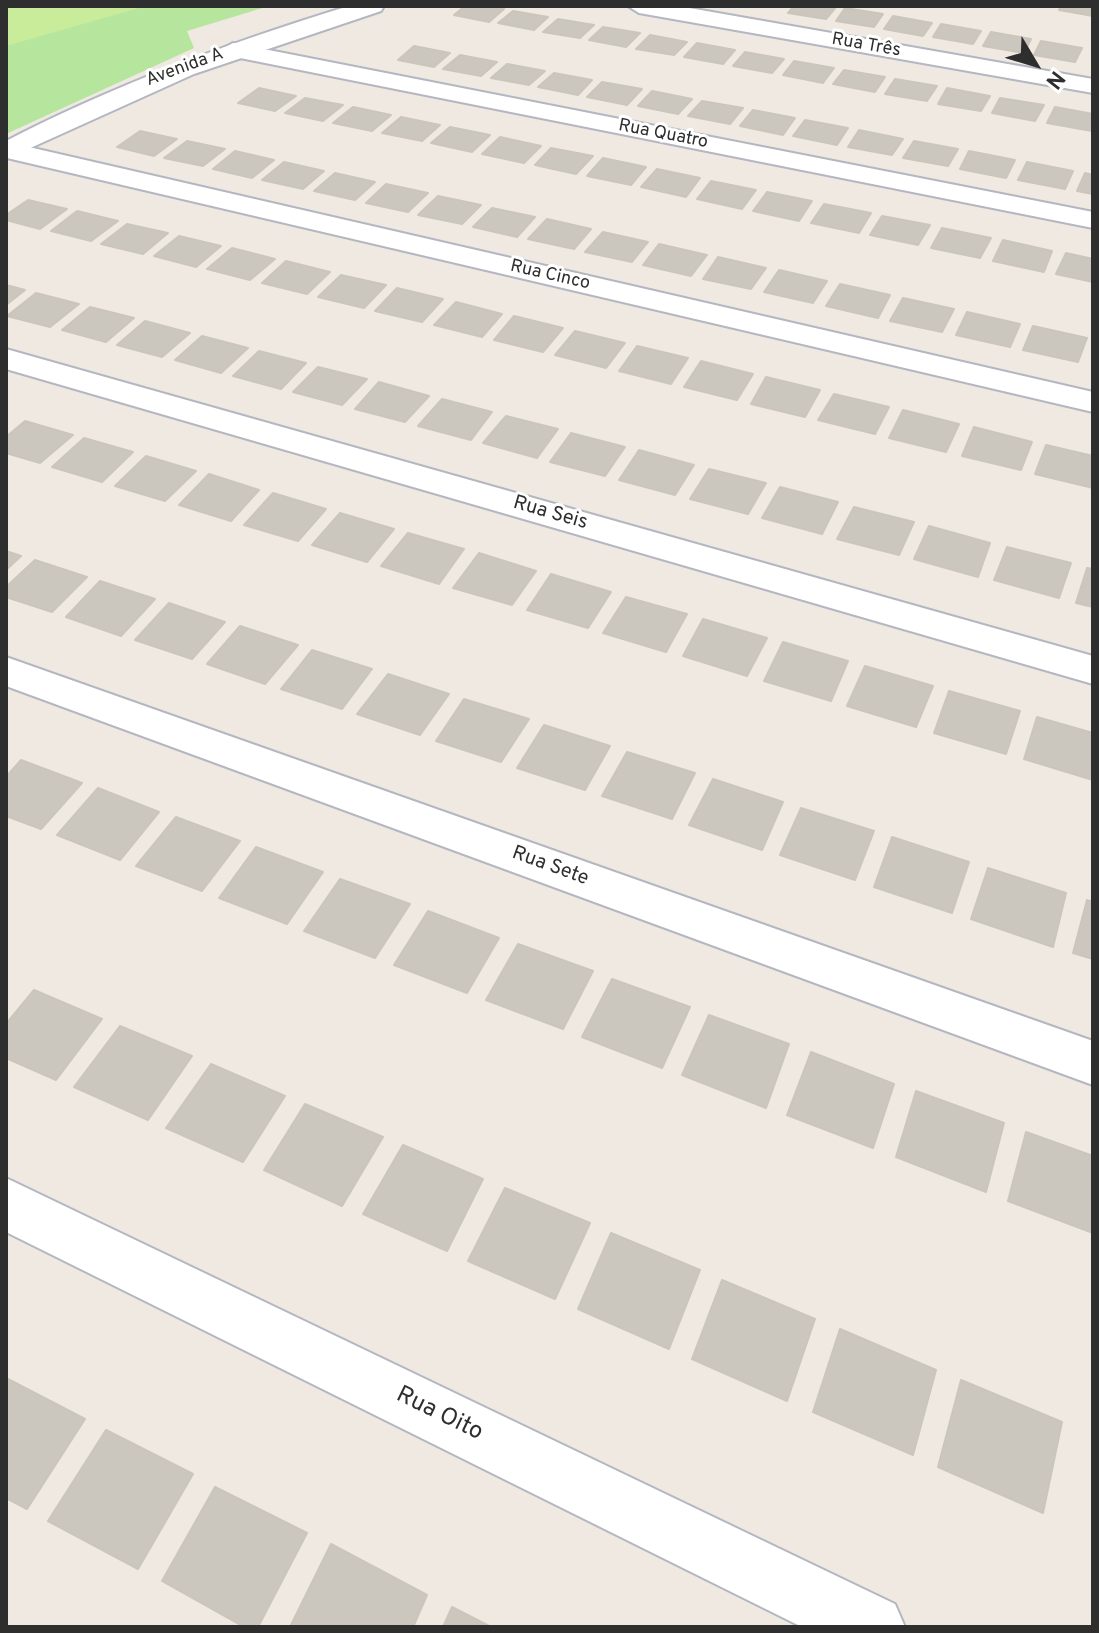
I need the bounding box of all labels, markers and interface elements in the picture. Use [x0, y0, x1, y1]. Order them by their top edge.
north arrow [995, 24, 1075, 104]
street label: Rua Três [830, 29, 902, 63]
street label: Avenida A [143, 44, 227, 92]
text: N [1039, 65, 1070, 94]
street label: Rua Quatro [616, 116, 710, 154]
street label: Rua Cinco [508, 256, 592, 296]
street label: Rua Seis [510, 492, 590, 536]
street label: Rua Sete [508, 842, 592, 892]
street label: Rua Oito [391, 1382, 487, 1448]

